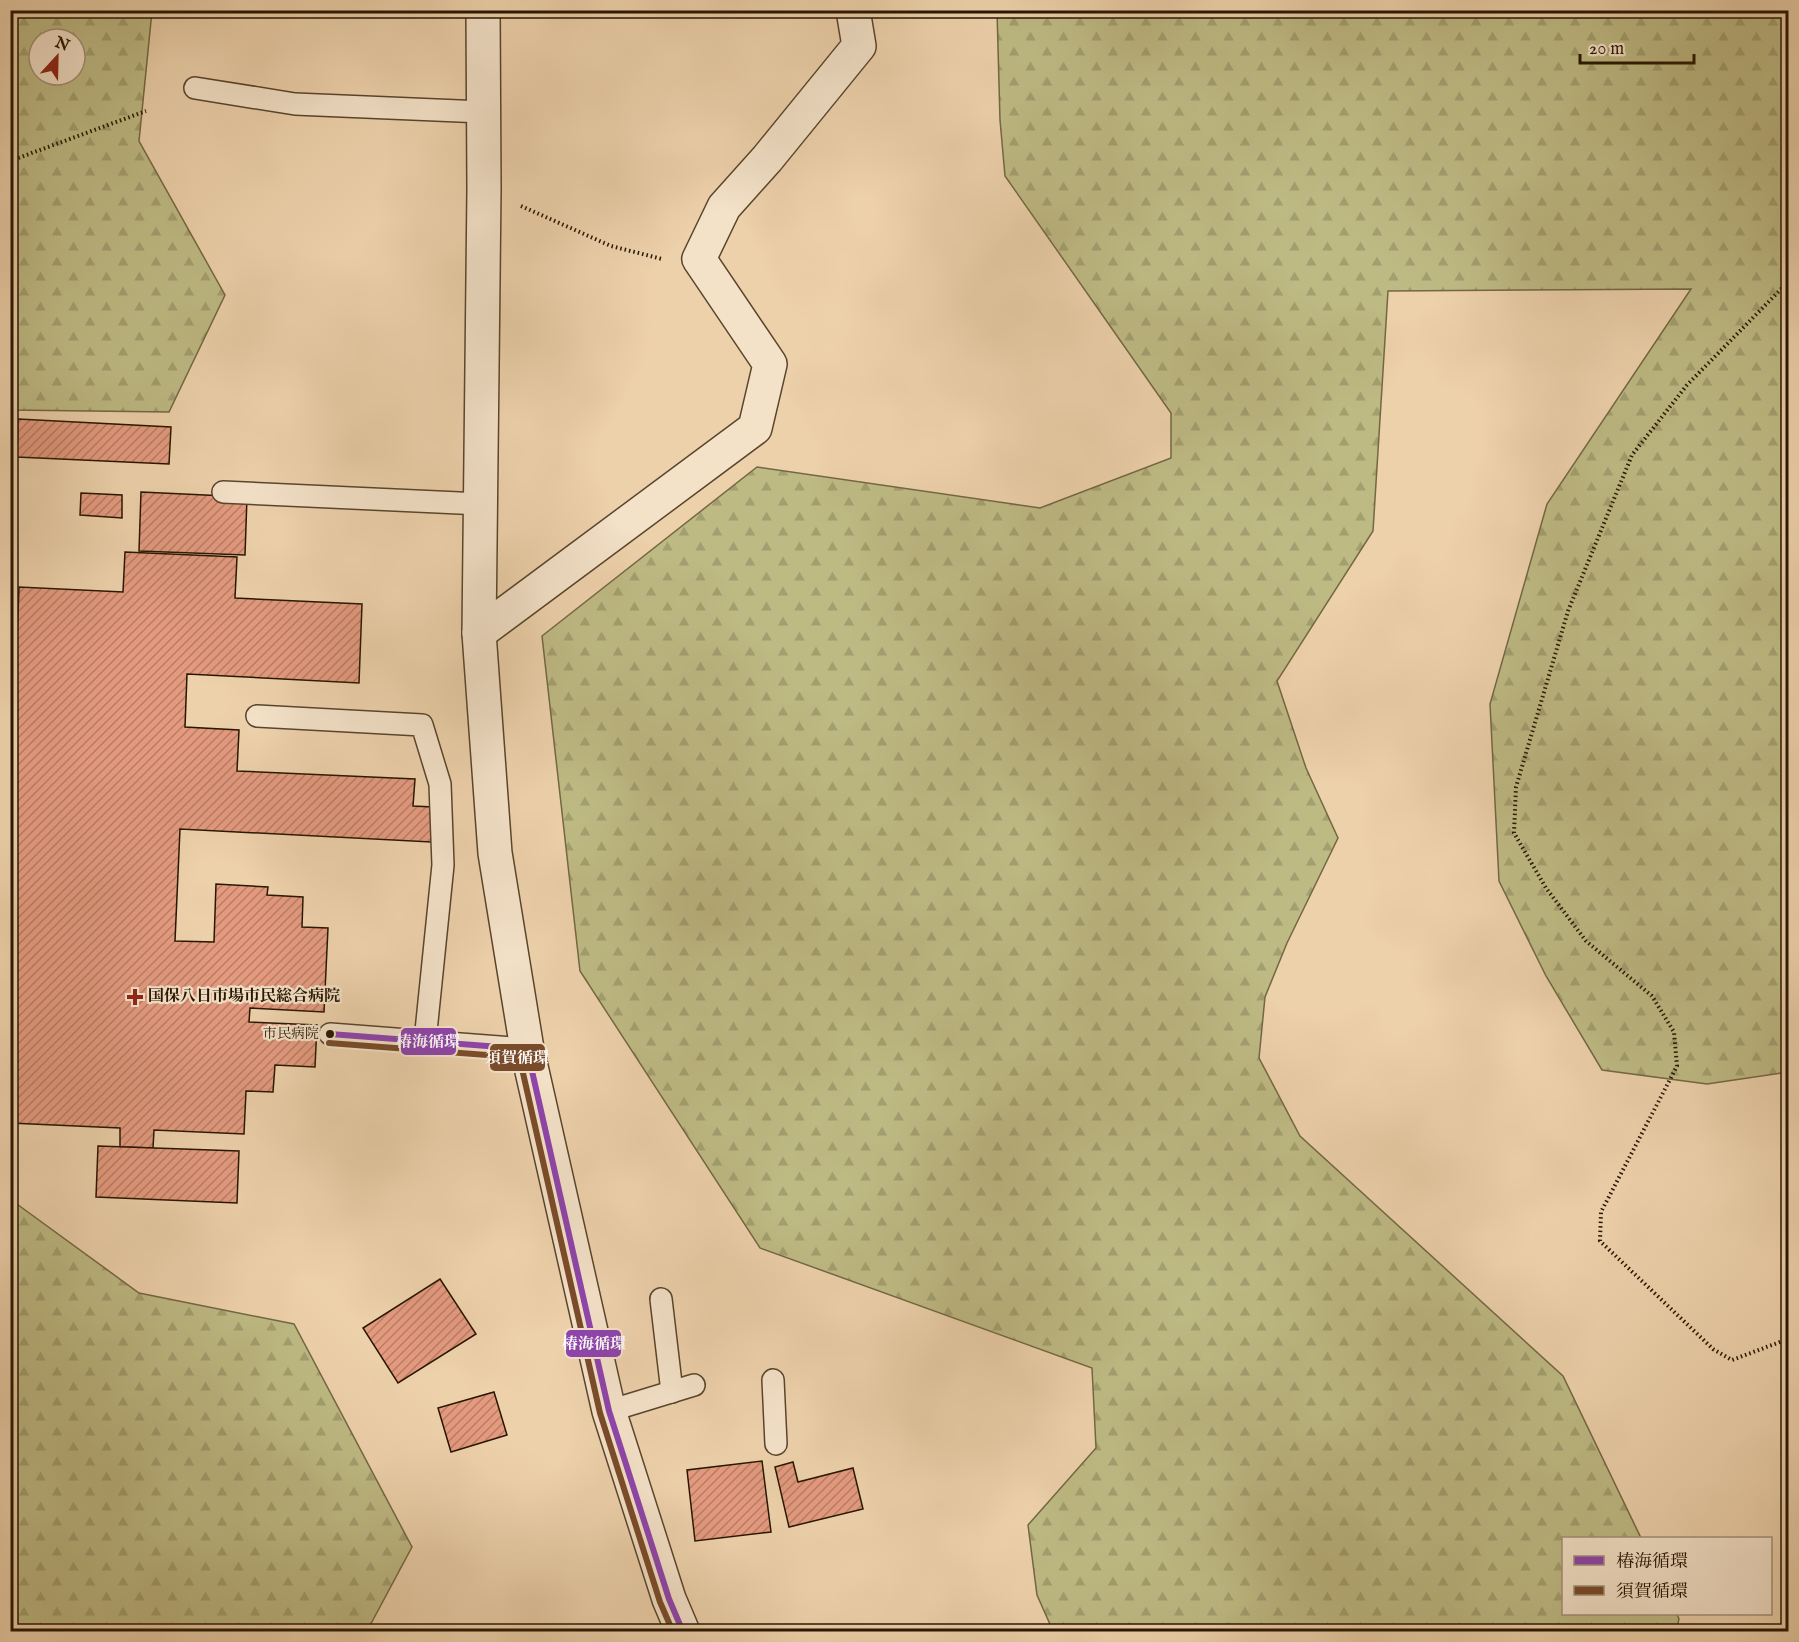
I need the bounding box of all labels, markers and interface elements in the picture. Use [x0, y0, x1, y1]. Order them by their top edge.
north arrow [27, 27, 87, 87]
scale bar [1580, 27, 1694, 65]
text: N [51, 33, 72, 57]
text: 20 m [1589, 38, 1624, 61]
place label: 国保八日市場市民総合病院 [148, 987, 340, 1007]
marker: 国保八日市場市民総合病院 [126, 988, 144, 1006]
place label: 市民病院 [263, 1025, 319, 1043]
line badge: 椿海循環 [400, 1027, 457, 1056]
marker: 市民病院 [324, 1028, 336, 1040]
text: 椿海循環 [396, 1033, 460, 1053]
line badge: 須賀循環 [489, 1043, 546, 1072]
text: 須賀循環 [485, 1049, 549, 1069]
line badge: 椿海循環 [565, 1329, 622, 1358]
text: 椿海循環 [562, 1335, 626, 1355]
legend [1562, 1537, 1772, 1615]
text: 椿海循環 [1616, 1551, 1688, 1574]
text: 須賀循環 [1616, 1581, 1688, 1604]

